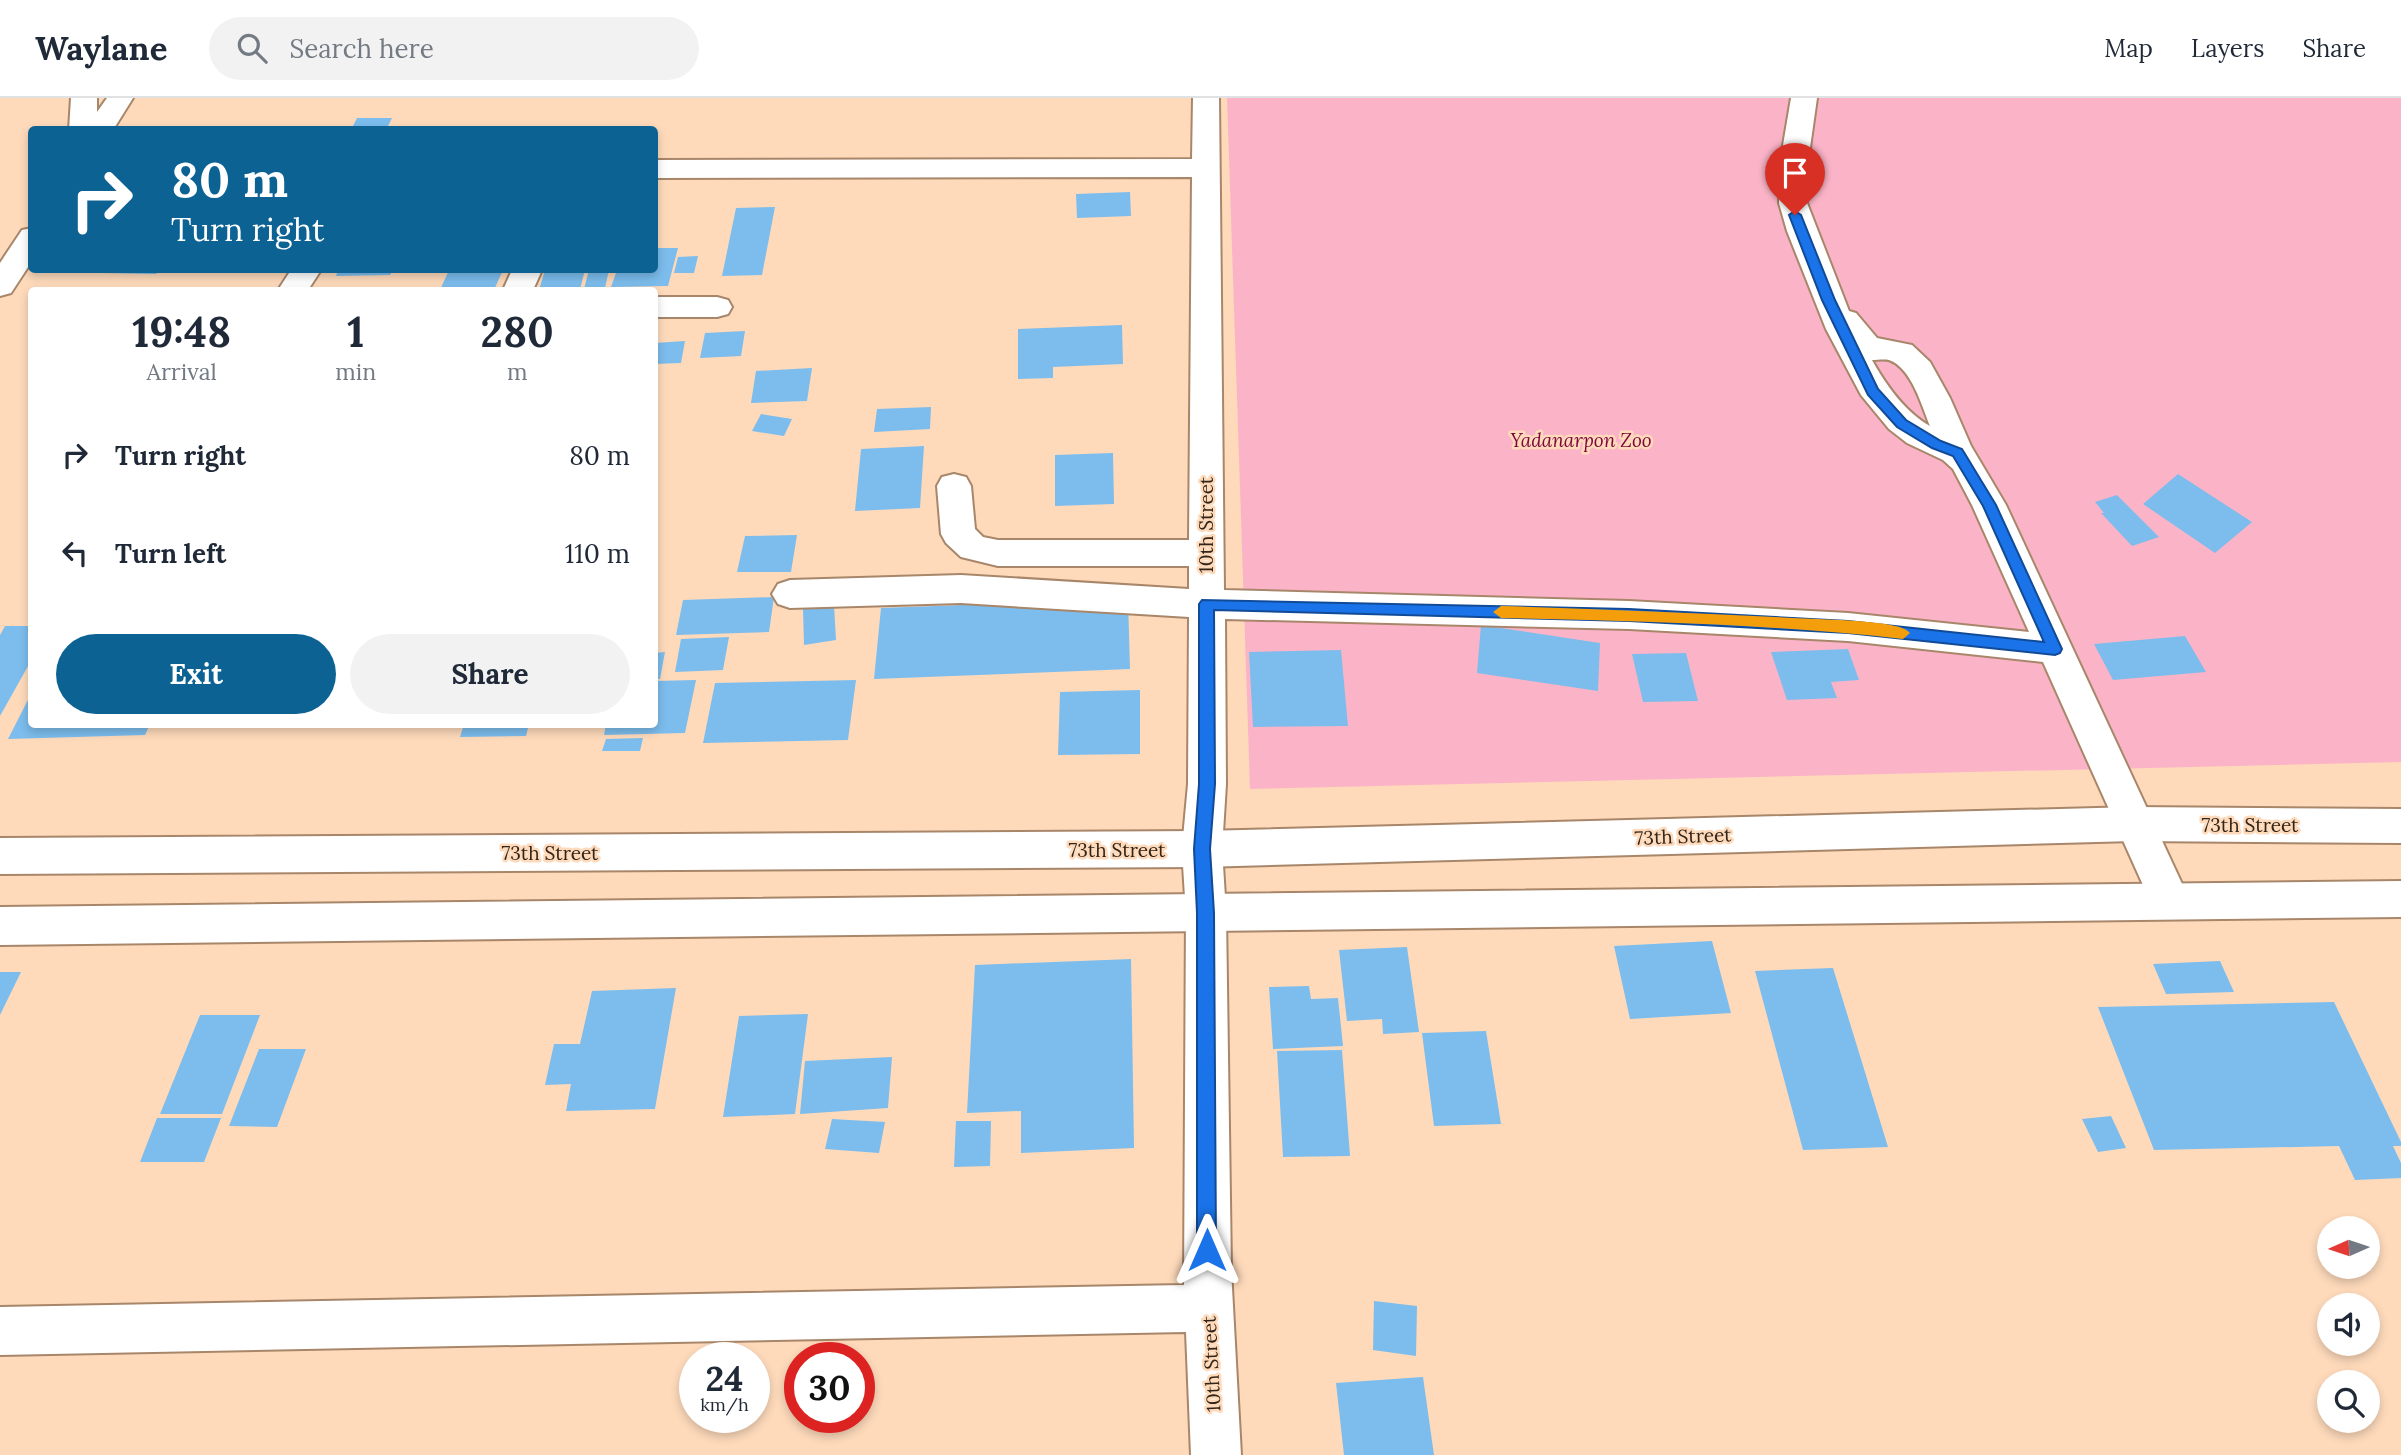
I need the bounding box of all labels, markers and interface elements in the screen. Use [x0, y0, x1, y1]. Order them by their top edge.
search box [209, 17, 699, 80]
text: Waylane [35, 27, 167, 69]
icon: search [233, 29, 271, 67]
text: Search here [289, 32, 434, 65]
text: Map [2104, 33, 2153, 64]
text: Layers [2191, 33, 2264, 64]
text: Share [2302, 33, 2366, 64]
pin [1765, 143, 1825, 215]
text: 80 m [171, 148, 288, 210]
icon: right [56, 154, 147, 245]
icon: arrive [1776, 154, 1814, 192]
text: Turn right [171, 209, 324, 250]
text: 19:48 [132, 305, 231, 359]
text: 1 [347, 305, 364, 359]
text: 280 [481, 305, 554, 359]
text: Arrival [147, 357, 217, 386]
text: min [335, 357, 376, 386]
text: m [507, 357, 527, 386]
park label: Yadanarpon Zoo [1510, 428, 1652, 452]
icon: right [56, 436, 94, 474]
text: Turn right [115, 439, 246, 472]
text: 80 m [569, 439, 630, 472]
street label: 10th Street [1194, 476, 1218, 573]
icon: left [56, 534, 94, 572]
text: Turn left [115, 537, 226, 570]
text: 110 m [565, 537, 630, 570]
button: Exit [56, 634, 336, 714]
button: Share [350, 634, 630, 714]
street label: 73th Street [2202, 813, 2299, 837]
street label: 73th Street [1634, 822, 1732, 850]
street label: 73th Street [1069, 838, 1166, 862]
street label: 73th Street [502, 841, 599, 865]
position arrow [1170, 1213, 1244, 1287]
north arrow [2317, 1216, 2380, 1279]
map controls [2317, 1216, 2380, 1433]
button: sound [2317, 1293, 2380, 1356]
street label: 10th Street [1196, 1315, 1226, 1413]
speed limit sign: 30 [784, 1342, 875, 1433]
text: 24 [706, 1356, 743, 1401]
button: search [2317, 1370, 2380, 1433]
text: km/h [700, 1393, 749, 1416]

